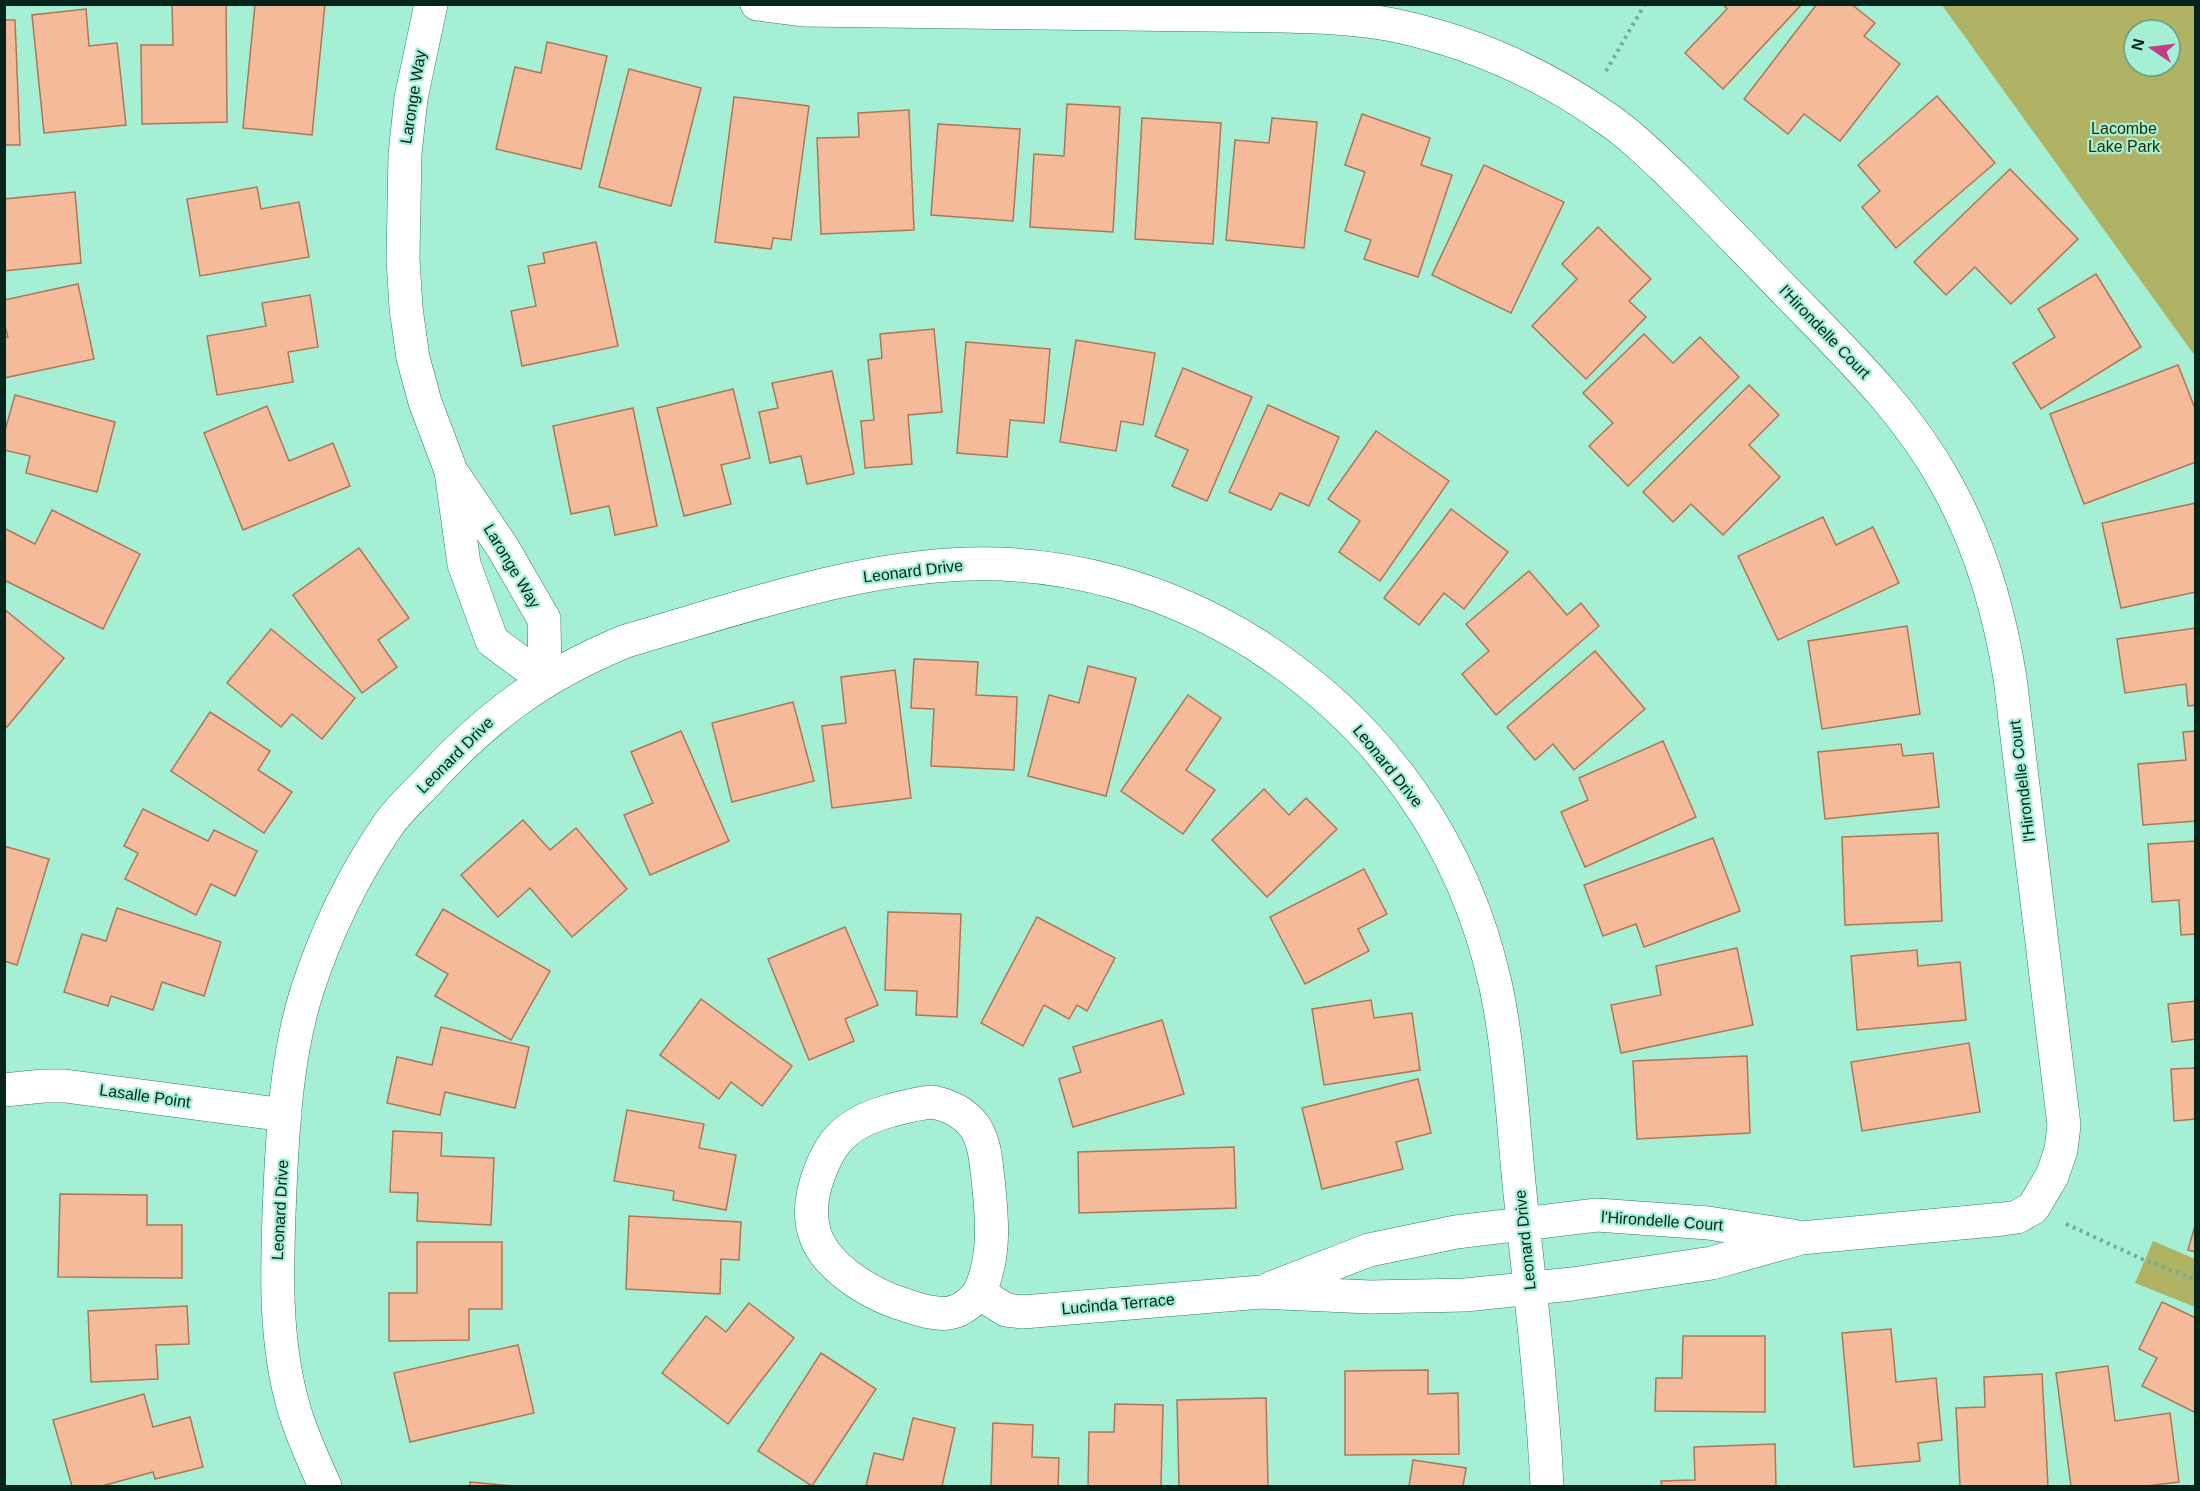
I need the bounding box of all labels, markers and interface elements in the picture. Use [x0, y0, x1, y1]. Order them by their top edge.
north arrow [2122, 18, 2182, 78]
text: N [2128, 37, 2148, 52]
street label: Laronge Way [397, 49, 429, 145]
park label: Lacombe Lake Park [2088, 120, 2161, 155]
street label: l'Hirondelle Court [1776, 282, 1874, 382]
street label: Laronge Way [480, 521, 544, 611]
street label: Leonard Drive [862, 556, 964, 586]
street label: Leonard Drive [413, 713, 497, 797]
street label: l'Hirondelle Court [2006, 719, 2038, 843]
street label: Leonard Drive [1350, 722, 1426, 810]
street label: Lasalle Point [98, 1081, 192, 1111]
street label: Leonard Drive [269, 1159, 291, 1261]
street label: Leonard Drive [1511, 1189, 1539, 1291]
street label: l'Hirondelle Court [1600, 1208, 1724, 1234]
street label: Lucinda Terrace [1061, 1291, 1175, 1317]

